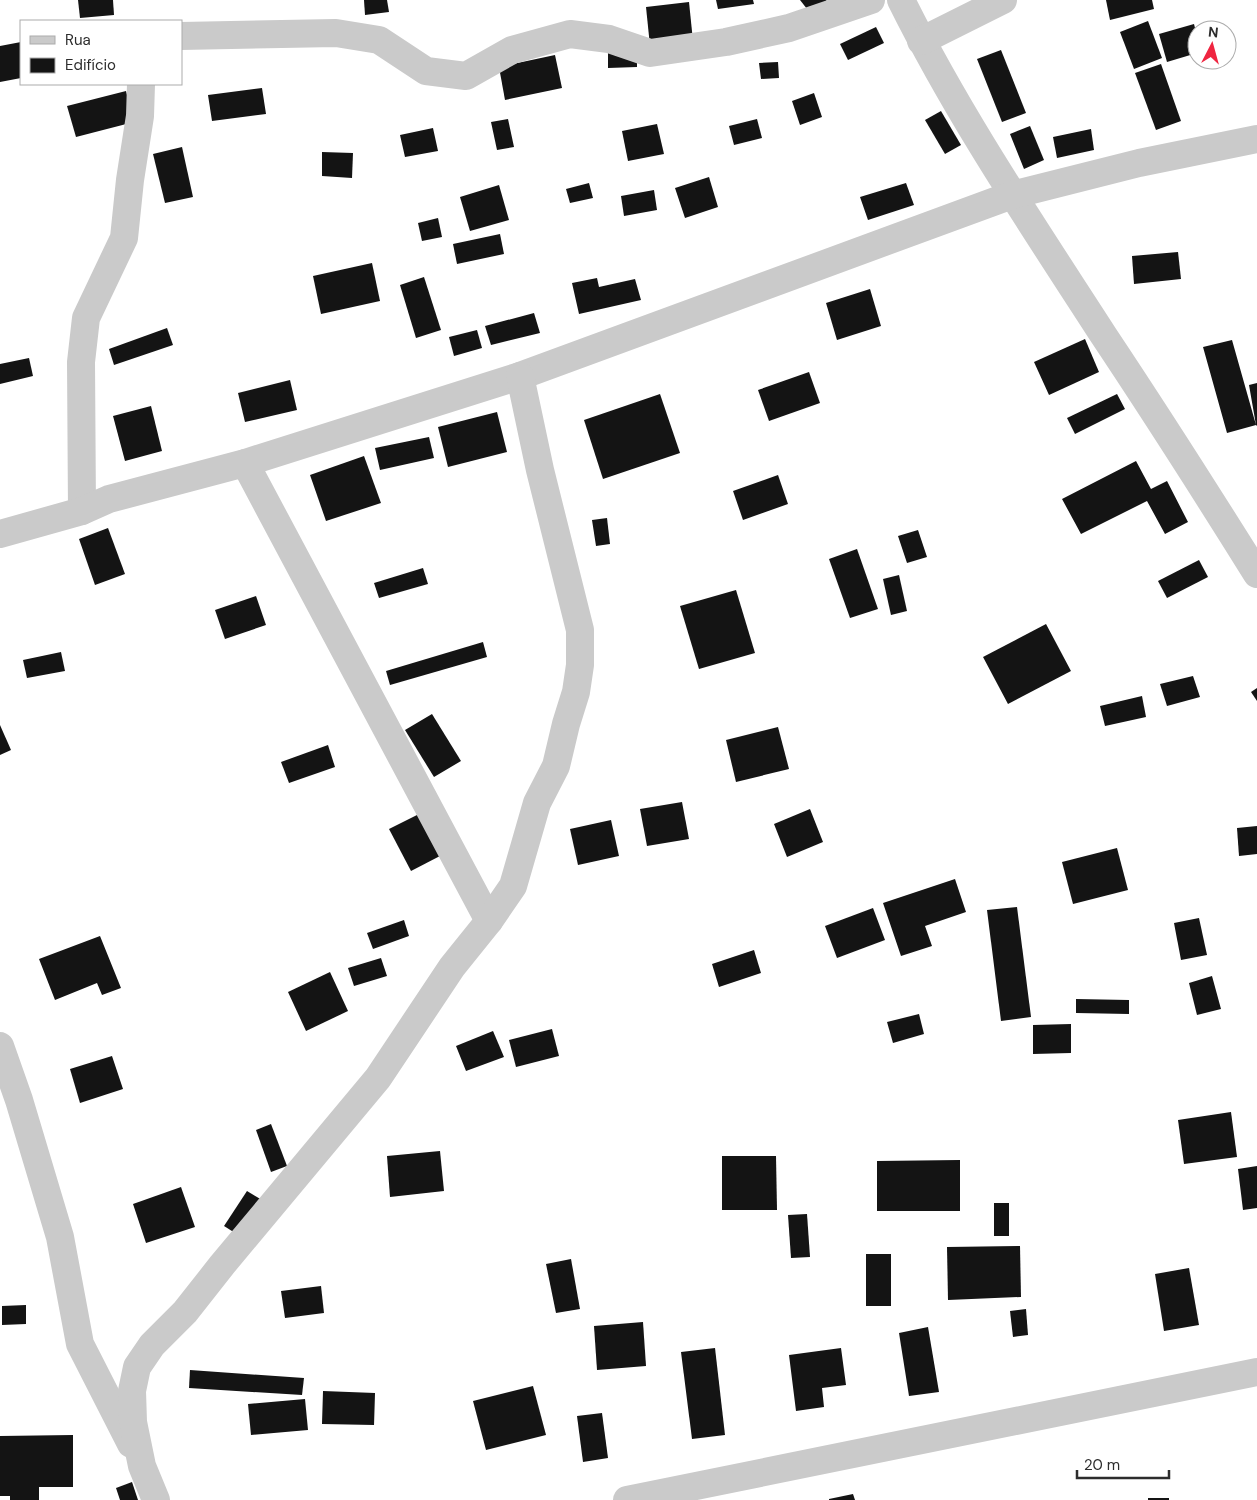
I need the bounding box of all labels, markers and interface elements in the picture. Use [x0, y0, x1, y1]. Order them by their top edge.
legend [20, 20, 182, 85]
north arrow [1187, 20, 1237, 70]
text: N [1207, 23, 1219, 42]
text: Rua [65, 30, 91, 50]
text: Edifício [65, 55, 116, 75]
scale bar [1077, 1448, 1170, 1480]
text: 20 m [1084, 1455, 1120, 1475]

